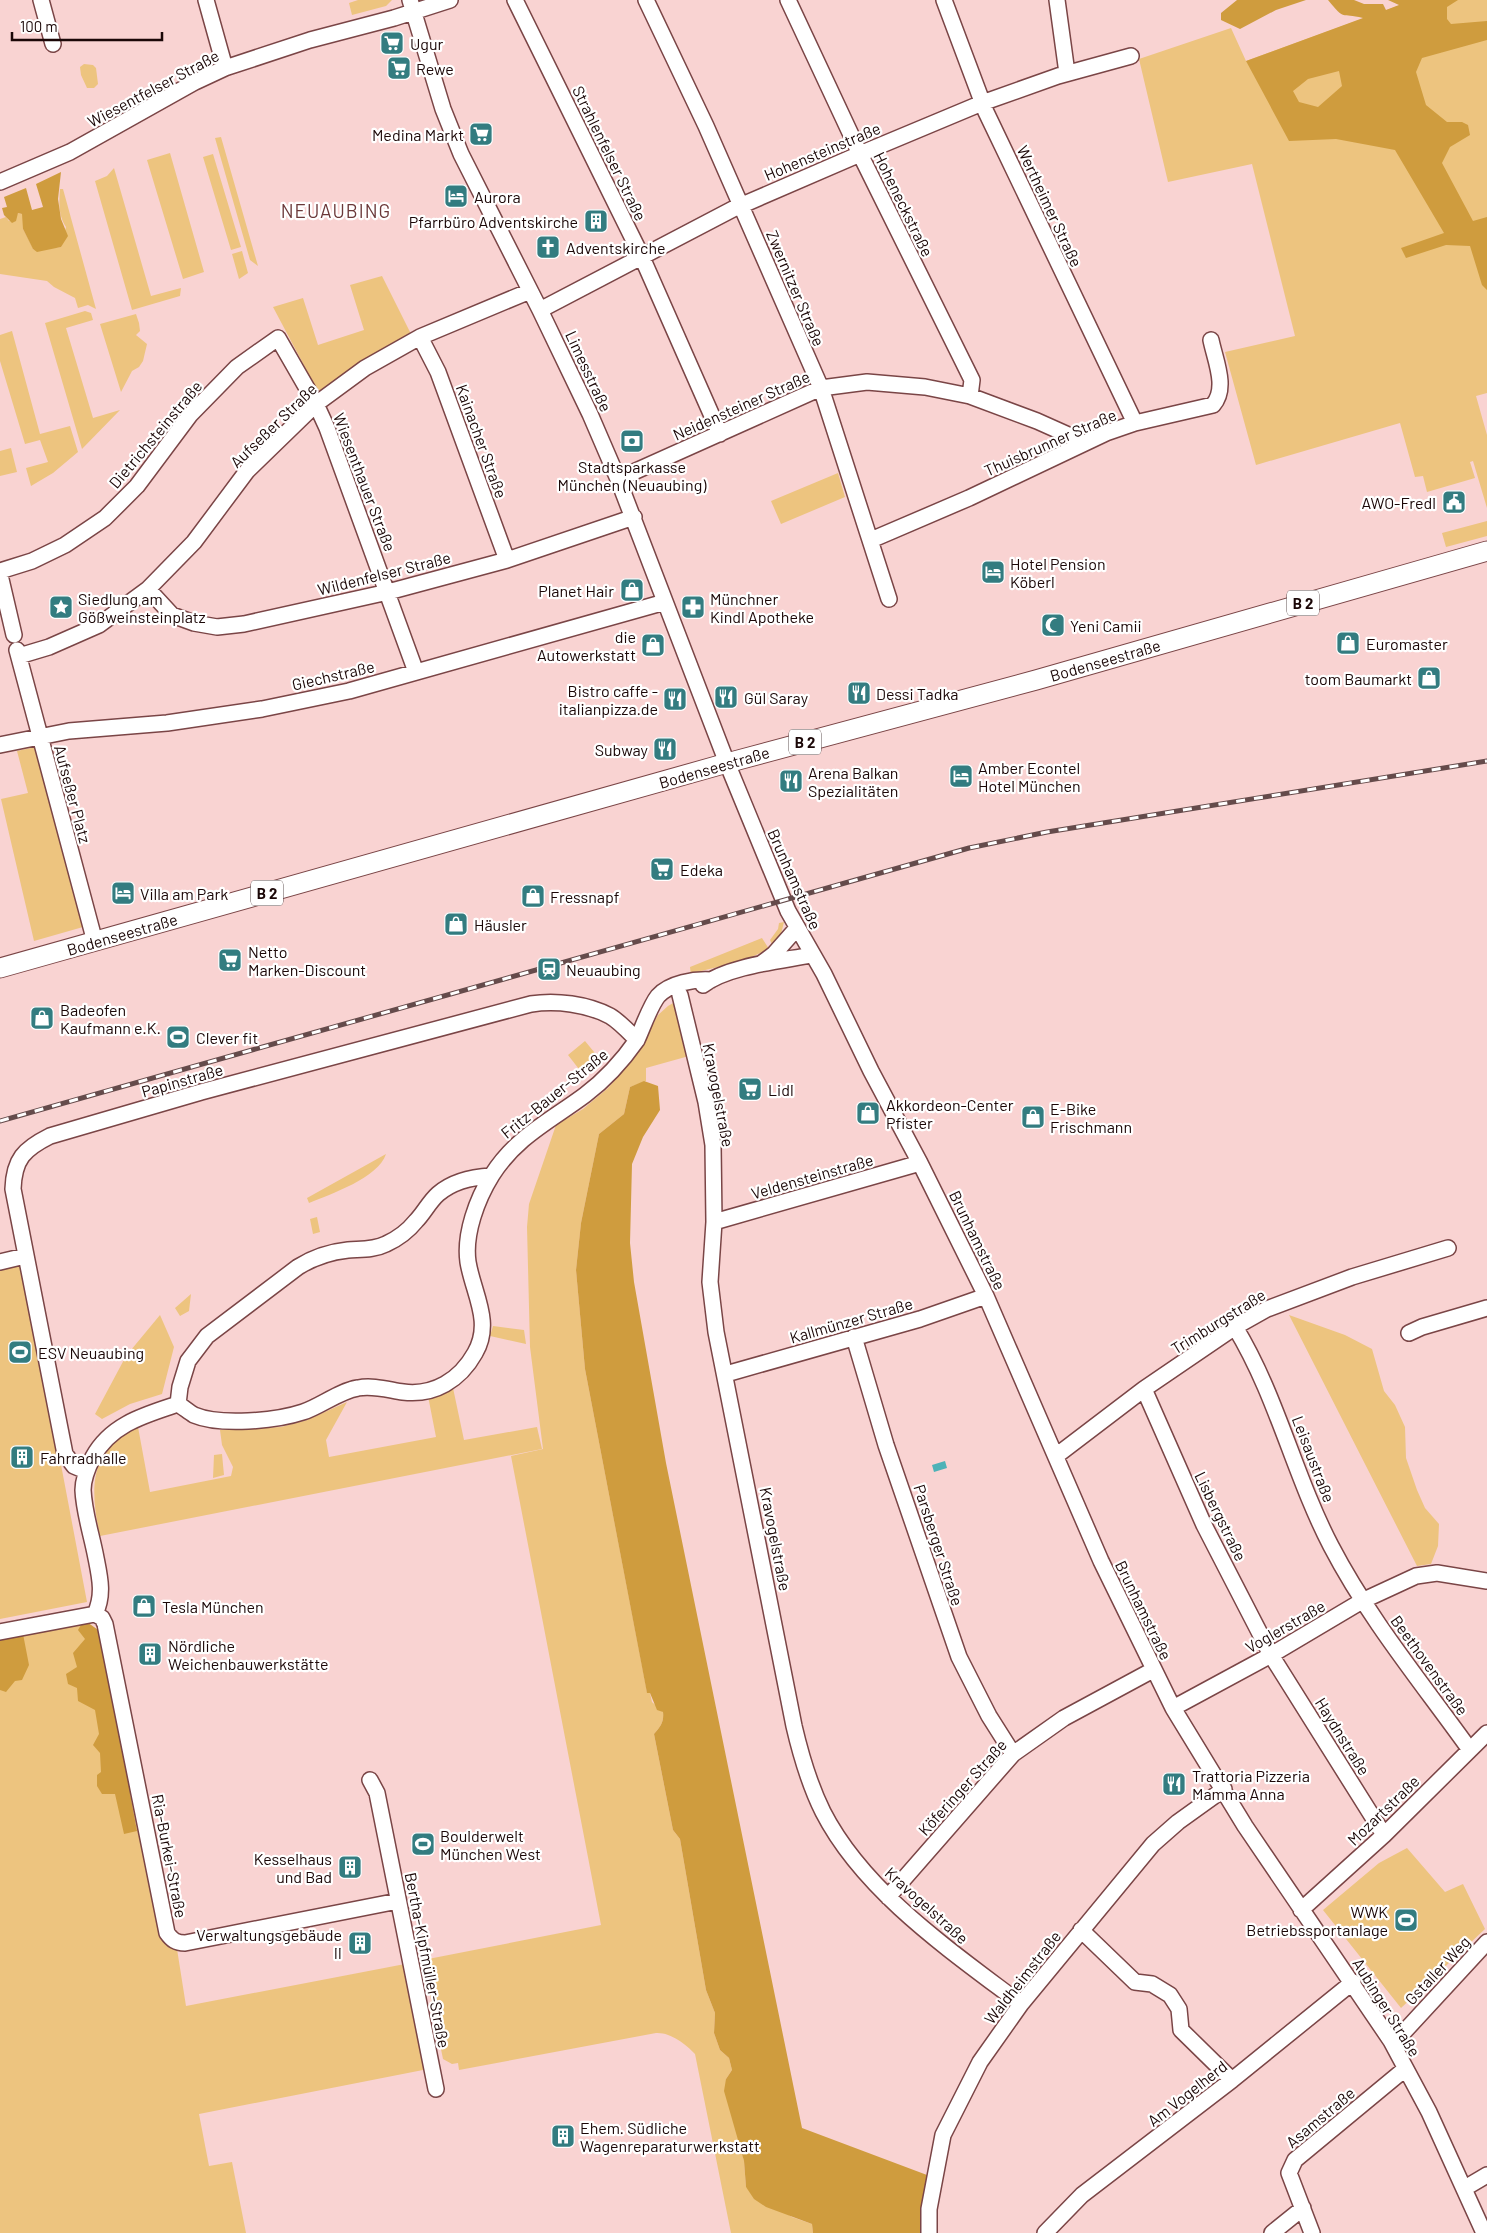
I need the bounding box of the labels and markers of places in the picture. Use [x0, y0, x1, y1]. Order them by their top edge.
supermarket icon: Ugur [379, 30, 405, 56]
place label: Ugur [410, 34, 444, 53]
supermarket icon: Rewe [386, 55, 412, 81]
place label: Rewe [416, 59, 454, 78]
supermarket icon: Medina Markt [468, 121, 494, 147]
place label: Medina Markt [372, 125, 464, 144]
hotel icon: Aurora [443, 183, 469, 209]
place label: Aurora [474, 187, 521, 206]
building icon: Pfarrbüro Adventskirche [583, 208, 609, 234]
place label: Pfarrbüro Adventskirche [409, 212, 578, 231]
church icon: Adventskirche [535, 234, 561, 260]
place label: Adventskirche [566, 238, 665, 257]
bank icon: Stadtsparkasse München (Neuaubing) [619, 428, 645, 454]
place label: Stadtsparkasse München (Neuaubing) [558, 457, 707, 494]
public building icon: AWO-Fredl [1441, 489, 1467, 515]
place label: AWO-Fredl [1362, 493, 1436, 512]
place label: Hotel Pension Köberl [1010, 554, 1106, 591]
hotel icon: Hotel Pension Köberl [980, 559, 1006, 585]
shop icon: Planet Hair [619, 577, 645, 603]
place label: Planet Hair [538, 581, 614, 600]
place label: Siedlung am Gößweinsteinplatz [78, 589, 206, 626]
place label: Münchner Kindl Apotheke [710, 589, 814, 626]
place icon: Siedlung am Gößweinsteinplatz [48, 594, 74, 620]
pharmacy icon: Münchner Kindl Apotheke [680, 594, 706, 620]
mosque icon: Yeni Camii [1040, 612, 1066, 638]
place label: Yeni Camii [1070, 616, 1142, 635]
place label: die Autowerkstatt [537, 627, 636, 664]
shop icon: Euromaster [1335, 630, 1361, 656]
shop icon: die Autowerkstatt [640, 632, 666, 658]
place label: Euromaster [1366, 634, 1448, 653]
shop icon: toom Baumarkt [1416, 665, 1442, 691]
place label: toom Baumarkt [1305, 669, 1412, 688]
restaurant icon: Dessi Tadka [846, 680, 872, 706]
place label: Bistro caffe - italianpizza.de [559, 681, 658, 718]
restaurant icon: Gül Saray [713, 684, 739, 710]
place label: Dessi Tadka [876, 684, 959, 703]
restaurant icon: Bistro caffe - italianpizza.de [662, 686, 688, 712]
place label: Gül Saray [744, 688, 809, 707]
restaurant icon: Subway [652, 736, 678, 762]
place label: Subway [595, 740, 649, 759]
place label: Amber Econtel Hotel München [978, 758, 1081, 795]
place label: Arena Balkan Spezialitäten [808, 763, 898, 800]
hotel icon: Amber Econtel Hotel München [948, 763, 974, 789]
restaurant icon: Arena Balkan Spezialitäten [778, 768, 804, 794]
supermarket icon: Edeka [649, 856, 675, 882]
place label: Edeka [680, 860, 723, 879]
hotel icon: Villa am Park [110, 880, 136, 906]
shop icon: Fressnapf [520, 883, 546, 909]
place label: Villa am Park [140, 884, 228, 903]
place label: Fressnapf [550, 887, 620, 906]
shop icon: Häusler [443, 911, 469, 937]
place label: Häusler [474, 915, 527, 934]
place label: Netto Marken-Discount [248, 942, 366, 979]
supermarket icon: Netto Marken-Discount [217, 947, 243, 973]
station icon: Neuaubing [536, 956, 562, 982]
place label: Neuaubing [566, 960, 641, 979]
place label: Badeofen Kaufmann e.K. [60, 1000, 161, 1037]
shop icon: Badeofen Kaufmann e.K. [29, 1005, 55, 1031]
sports icon: Clever fit [165, 1024, 191, 1050]
place label: Clever fit [196, 1028, 258, 1047]
supermarket icon: Lidl [737, 1076, 763, 1102]
place label: Lidl [768, 1080, 794, 1099]
place label: Akkordeon-Center Pfister [886, 1095, 1014, 1132]
place label: E-Bike Frischmann [1050, 1099, 1132, 1136]
shop icon: Akkordeon-Center Pfister [855, 1100, 881, 1126]
shop icon: E-Bike Frischmann [1020, 1104, 1046, 1130]
sports icon: ESV Neuaubing [7, 1339, 33, 1365]
place label: ESV Neuaubing [38, 1343, 144, 1362]
building icon: Fahrradhalle [9, 1444, 35, 1470]
place label: Fahrradhalle [40, 1448, 127, 1467]
shop icon: Tesla München [131, 1593, 157, 1619]
place label: Tesla München [162, 1597, 264, 1616]
place label: Nördliche Weichenbauwerkstätte [168, 1636, 329, 1673]
building icon: Nördliche Weichenbauwerkstätte [137, 1641, 163, 1667]
place label: Trattoria Pizzeria Mamma Anna [1192, 1766, 1310, 1803]
restaurant icon: Trattoria Pizzeria Mamma Anna [1161, 1771, 1187, 1797]
place label: Boulderwelt München West [440, 1826, 541, 1863]
sports icon: Boulderwelt München West [410, 1831, 436, 1857]
place label: Kesselhaus und Bad [254, 1849, 332, 1886]
building icon: Kesselhaus und Bad [337, 1854, 363, 1880]
place label: WWK Betriebssportanlage [1246, 1902, 1388, 1939]
sports icon: WWK Betriebssportanlage [1393, 1907, 1419, 1933]
place label: Verwaltungsgebäude II [196, 1925, 342, 1962]
building icon: Verwaltungsgebäude II [347, 1930, 373, 1956]
place label: Ehem. Südliche Wagenreparaturwerkstatt [580, 2118, 760, 2155]
building icon: Ehem. Südliche Wagenreparaturwerkstatt [550, 2123, 576, 2149]

